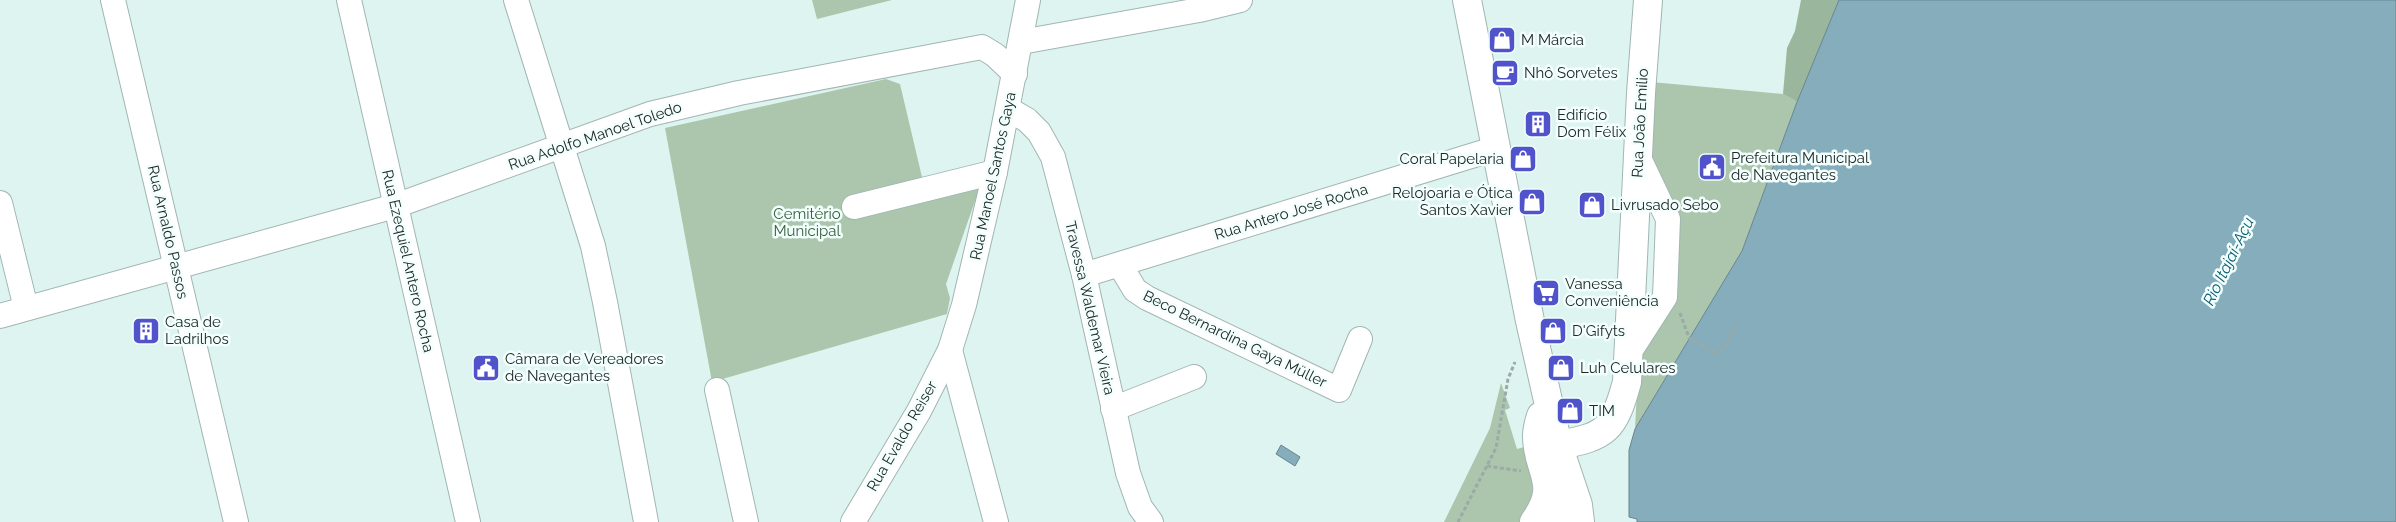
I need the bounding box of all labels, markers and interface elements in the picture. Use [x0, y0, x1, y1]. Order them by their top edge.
shop icon: M Márcia [1487, 25, 1517, 55]
place label: M Márcia [1521, 31, 1584, 49]
cafe icon: Nhô Sorvetes [1490, 58, 1520, 88]
place label: Nhô Sorvetes [1524, 64, 1618, 82]
street label: Rua João Emílio [1628, 68, 1652, 178]
street label: Rua Manoel Santos Gaya [966, 90, 1020, 262]
street label: Rua Adolfo Manoel Toledo [506, 98, 684, 174]
place label: Edifício Dom Félix [1557, 106, 1627, 141]
building icon: Edifício Dom Félix [1523, 109, 1553, 139]
shop icon: Coral Papelaria [1508, 144, 1538, 174]
place label: Prefeitura Municipal de Navegantes [1731, 149, 1870, 184]
place label: Coral Papelaria [1399, 150, 1504, 168]
public building icon: Prefeitura Municipal de Navegantes [1697, 152, 1727, 182]
street label: Rua Arnaldo Passos [144, 163, 192, 301]
street label: Rua Ezequiel Antero Rocha [378, 168, 438, 354]
street label: Rua Antero José Rocha [1212, 180, 1370, 244]
place label: Relojoaria e Ótica Santos Xavier [1392, 184, 1514, 219]
shop icon: Relojoaria e Ótica Santos Xavier [1517, 187, 1547, 217]
shop icon: Livrusado Sebo [1577, 190, 1607, 220]
place label: Livrusado Sebo [1611, 196, 1719, 214]
park label: Cemitério Municipal [773, 205, 841, 240]
water label: Rio Itajaí-Açu [2199, 214, 2258, 308]
street label: Travessa Waldemar Vieira [1061, 219, 1119, 397]
place label: Vanessa Conveniência [1565, 275, 1659, 310]
supermarket icon: Vanessa Conveniência [1531, 278, 1561, 308]
street label: Beco Bernardina Gaya Müller [1140, 287, 1330, 392]
place label: Casa de Ladrilhos [165, 313, 229, 348]
building icon: Casa de Ladrilhos [131, 316, 161, 346]
shop icon: D'Gifyts [1538, 316, 1568, 346]
place label: D'Gifyts [1572, 322, 1625, 340]
place label: Câmara de Vereadores de Navegantes [505, 350, 663, 385]
public building icon: Câmara de Vereadores de Navegantes [471, 353, 501, 383]
shop icon: Luh Celulares [1546, 353, 1576, 383]
place label: Luh Celulares [1580, 359, 1676, 377]
street label: Rua Evaldo Reiser [863, 377, 941, 494]
shop icon: TIM [1555, 396, 1585, 426]
place label: TIM [1589, 402, 1615, 420]

